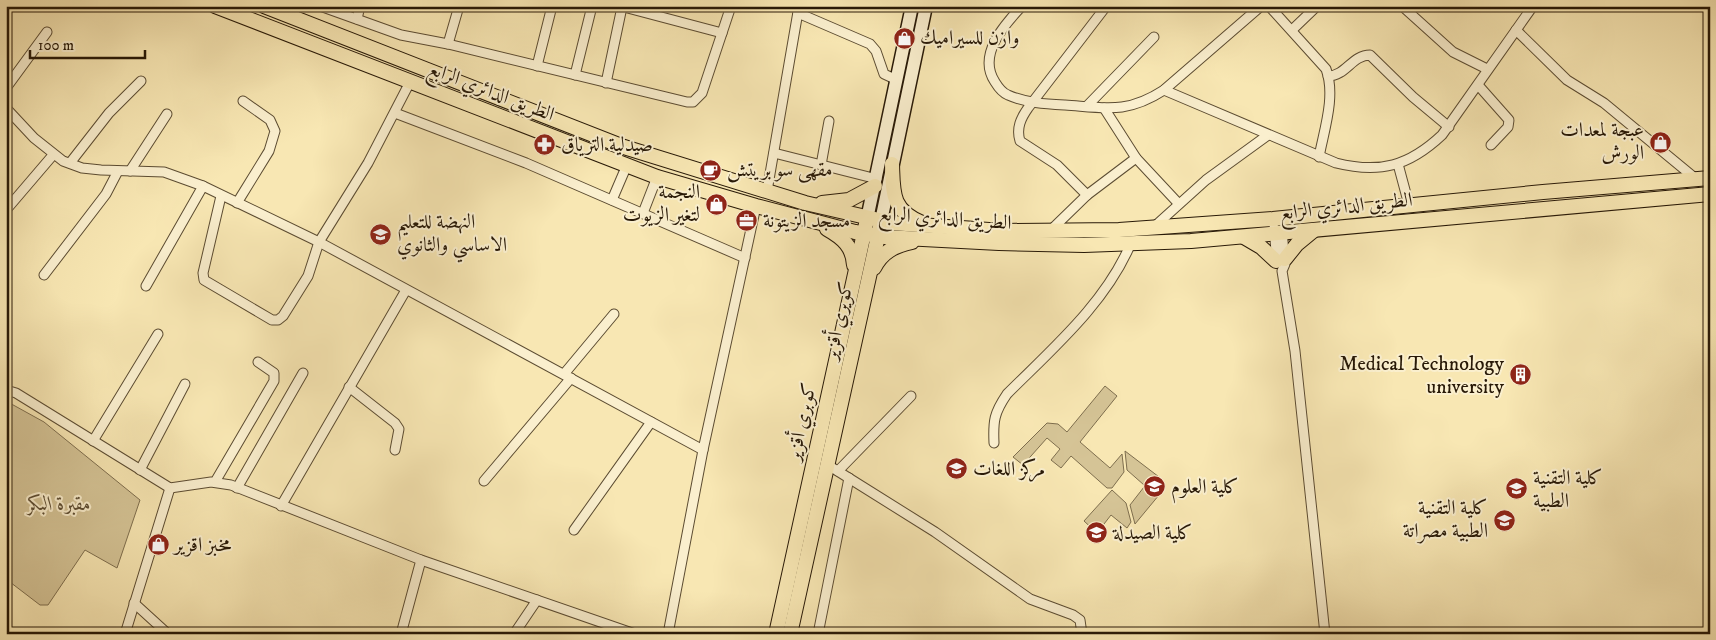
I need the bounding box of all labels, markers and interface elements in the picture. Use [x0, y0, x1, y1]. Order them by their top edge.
shop icon: وازن للسيراميك [892, 26, 916, 50]
place label: وازن للسيراميك [920, 26, 1019, 51]
scale bar [30, 28, 145, 60]
text: 100 m [38, 36, 74, 55]
street label: الطريق الدائري الرابع [423, 56, 558, 131]
place label: عبجة لمعدات الورش [1560, 118, 1644, 166]
shop icon: عبجة لمعدات الورش [1648, 130, 1672, 154]
pharmacy icon: صيدلية الترياق [533, 133, 557, 157]
place label: صيدلية الترياق [561, 133, 653, 158]
cafe icon: مقهى سو بريتش [699, 158, 723, 182]
place label: مقهى سو بريتش [727, 158, 833, 183]
place label: النجمة لتغير الزيوت [623, 180, 700, 228]
street label: الطريق الدائري الرابع [1278, 188, 1414, 230]
shop icon: النجمة لتغير الزيوت [704, 192, 728, 216]
street label: الطريق الدائري الرابع [877, 202, 1012, 240]
office icon: مسجد الزيتونة [735, 209, 759, 233]
place label: مسجد الزيتونة [763, 209, 850, 234]
place label: النهضة للتعليم الاساسي والثانوي [397, 210, 507, 263]
school or university icon: النهضة للتعليم الاساسي والثانوي [369, 222, 393, 246]
street label: كويري أقزير [815, 279, 861, 365]
place label: Medical Technology university [1340, 352, 1504, 400]
building icon: Medical Technology university [1508, 363, 1532, 387]
street label: كوبري أقزير [778, 380, 824, 466]
school or university icon: مركز اللغات [945, 457, 969, 481]
place label: مركز اللغات [973, 457, 1045, 482]
place label: كلية التقنية الطبية [1533, 466, 1603, 514]
school or university icon: كلية العلوم [1143, 475, 1167, 499]
place label: كلية العلوم [1171, 475, 1239, 504]
school or university icon: كلية التقنية الطبية [1505, 477, 1529, 501]
park label: مقبرة البكر [26, 492, 91, 517]
place label: كلية التقنية الطبية مصراتة [1403, 496, 1488, 544]
school or university icon: كلية التقنية الطبية مصراتة [1492, 508, 1516, 532]
school or university icon: كلية الصيدلة [1085, 521, 1109, 545]
place label: كلية الصيدلة [1112, 521, 1193, 546]
shop icon: مخبز اقزير [146, 533, 170, 557]
place label: مخبز اقزير [172, 533, 231, 558]

